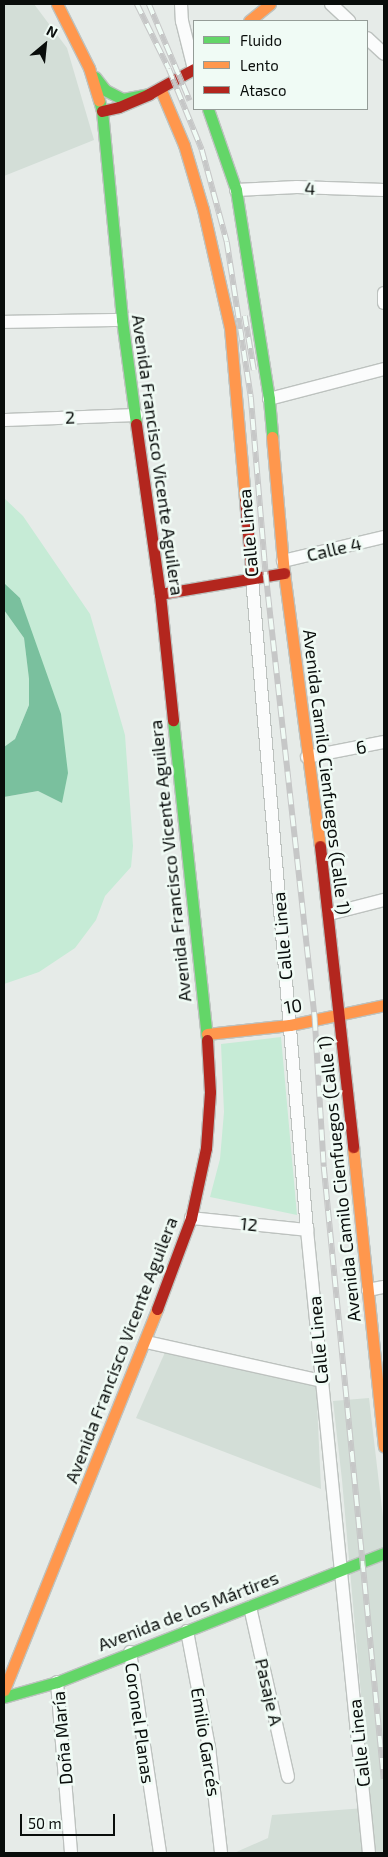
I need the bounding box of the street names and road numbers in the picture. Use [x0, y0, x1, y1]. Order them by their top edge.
street label: 4 [304, 177, 316, 199]
street label: Avenida Francisco Vicente Aguilera [128, 313, 188, 597]
street label: 2 [65, 406, 75, 428]
street label: Calle Linea [233, 488, 263, 578]
street label: Calle 4 [304, 532, 364, 566]
street label: Avenida Camilo Cienfuegos (Calle 1) [299, 628, 355, 916]
street label: Avenida Francisco Vicente Aguilera [144, 719, 196, 1003]
street label: 6 [354, 735, 368, 759]
street label: Calle Linea [267, 891, 297, 981]
street label: 10 [282, 994, 304, 1018]
street label: Avenida Camilo Cienfuegos (Calle 1) [313, 1035, 365, 1323]
street label: 12 [239, 1212, 259, 1236]
street label: Avenida Francisco Vicente Aguilera [60, 1213, 182, 1487]
street label: Calle Linea [303, 1295, 333, 1385]
street label: Avenida de los Mártires [95, 1567, 281, 1655]
street label: Pasaje A [251, 1656, 287, 1728]
street label: Coronel Planas [121, 1661, 159, 1785]
street label: Emilio Garcés [187, 1686, 225, 1798]
street label: Doña María [47, 1690, 77, 1786]
street label: Calle Linea [344, 1698, 374, 1788]

